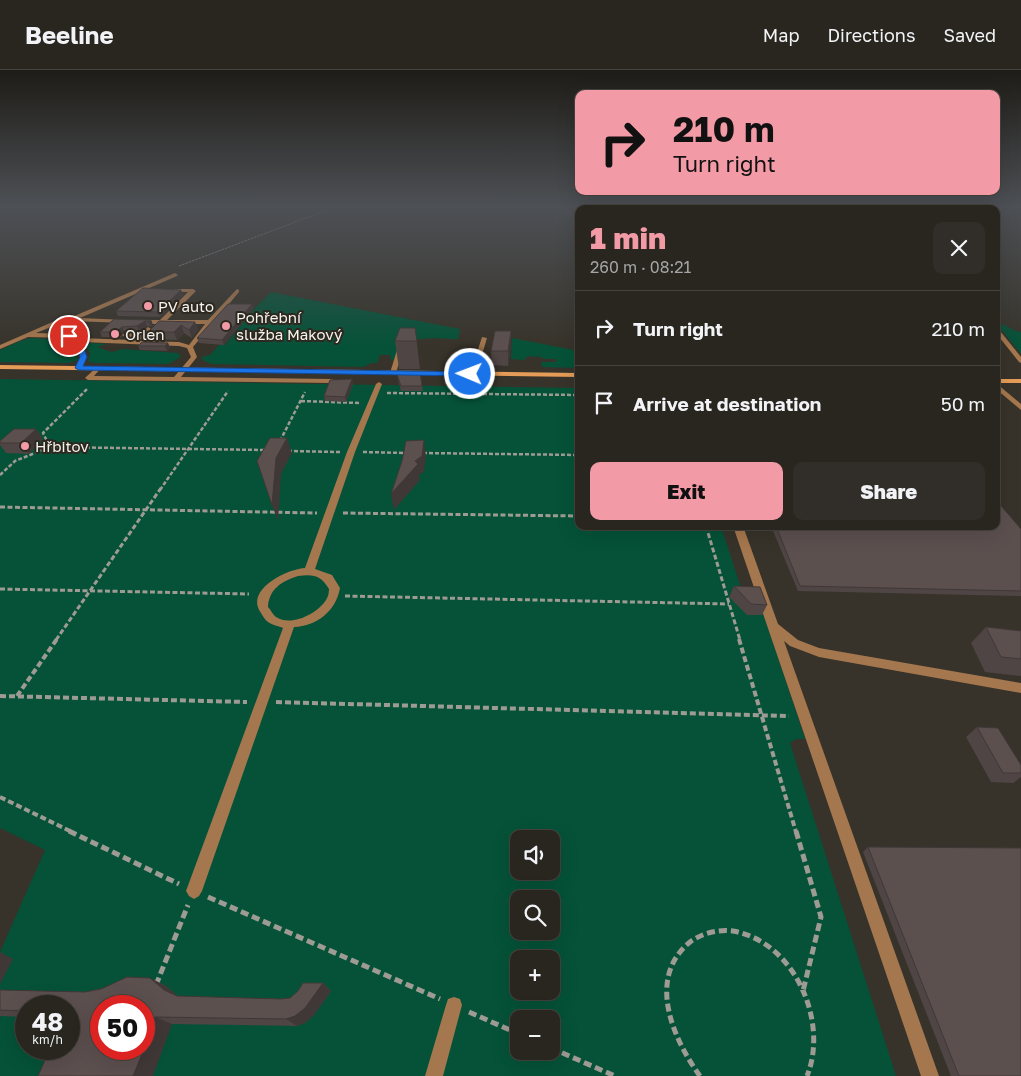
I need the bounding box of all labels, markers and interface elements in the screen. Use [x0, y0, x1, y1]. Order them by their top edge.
text: Beeline [25, 20, 114, 49]
text: Map [763, 24, 799, 46]
text: Directions [827, 24, 915, 46]
text: Saved [943, 24, 996, 46]
text: 210 m [673, 108, 775, 150]
icon: right [590, 110, 655, 175]
text: Turn right [673, 150, 776, 177]
text: 1 min [590, 220, 666, 256]
button: close [933, 222, 985, 274]
text: 260 m · 08:21 [590, 257, 691, 277]
place label: PV auto [158, 297, 214, 315]
marker: PV auto [142, 300, 154, 312]
place label: Pohřební služba Makový [236, 308, 343, 343]
icon: right [590, 314, 618, 342]
pin [48, 315, 90, 357]
text: Turn right [633, 317, 723, 340]
text: 210 m [931, 317, 985, 340]
marker: Pohřební služba Makový [220, 320, 232, 332]
icon: arrive [55, 322, 83, 350]
place label: Orlen [125, 325, 165, 343]
marker: Orlen [109, 328, 121, 340]
position arrow [443, 347, 495, 399]
icon: arrive [590, 389, 618, 417]
text: Arrive at destination [633, 392, 821, 415]
text: 50 m [941, 392, 985, 415]
place label: Hřbitov [35, 437, 89, 455]
marker: Hřbitov [19, 440, 31, 452]
button: Exit [590, 462, 783, 520]
button: Share [793, 462, 985, 520]
map controls [510, 830, 560, 1060]
button: sound [510, 830, 560, 880]
button: search [510, 890, 560, 940]
button: + [510, 950, 560, 1000]
speed limit sign: 50 [90, 995, 155, 1060]
text: 48 [32, 1006, 63, 1037]
button: − [510, 1010, 560, 1060]
text: km/h [32, 1032, 63, 1047]

